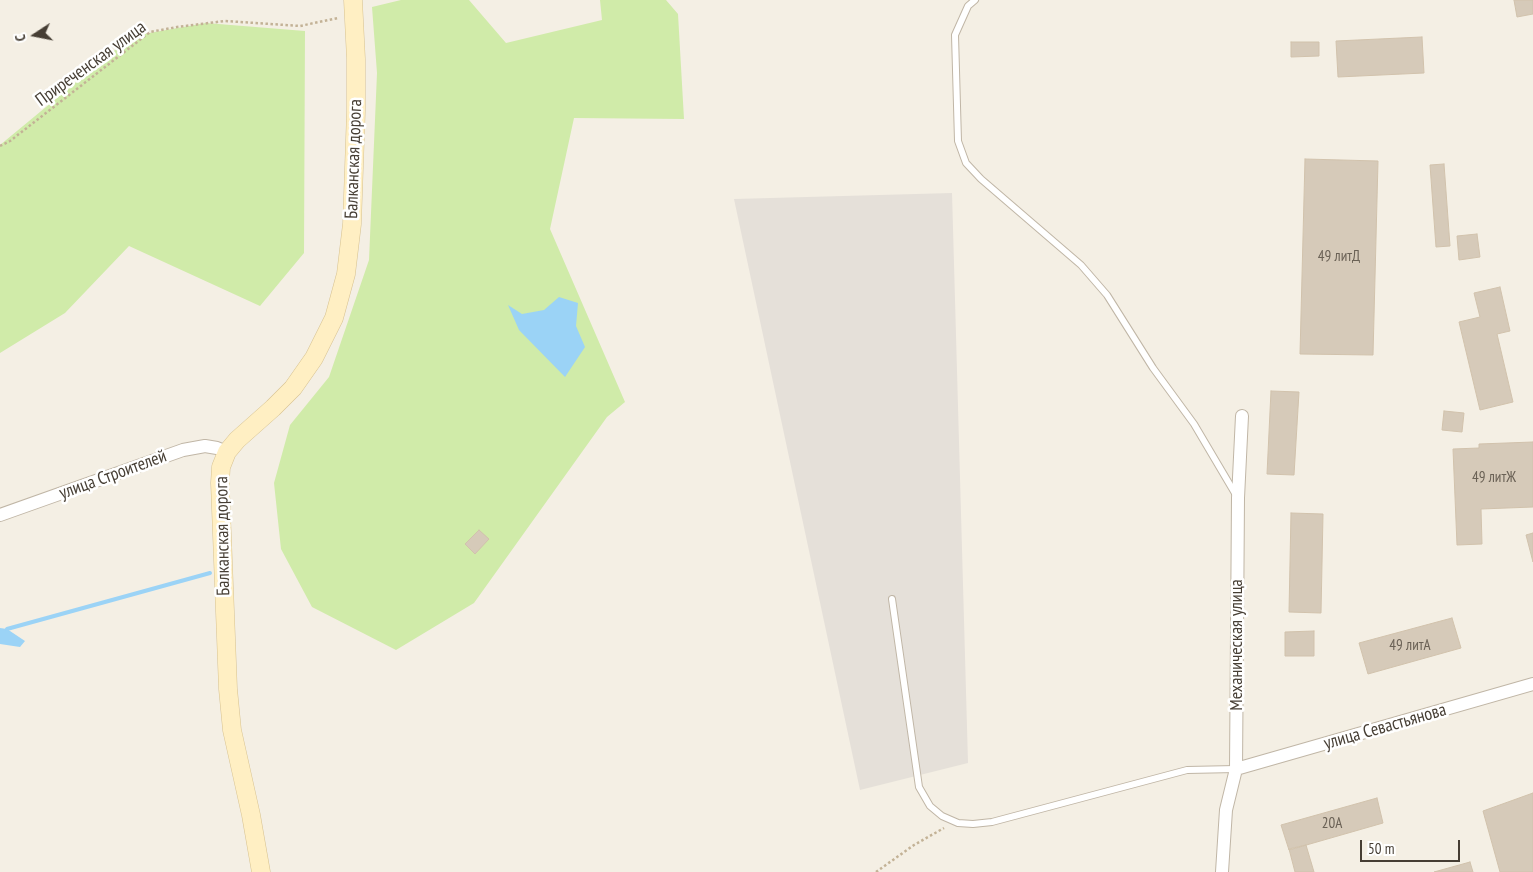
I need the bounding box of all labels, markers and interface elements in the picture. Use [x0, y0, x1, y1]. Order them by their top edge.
north arrow [10, 10, 60, 60]
street label: Приреченская улица [32, 17, 150, 111]
text: С [11, 33, 30, 43]
street label: Балканская дорога [341, 99, 367, 219]
house number: 49 литД [1318, 248, 1360, 266]
street label: улица Строителей [56, 446, 170, 504]
house number: 49 литЖ [1472, 469, 1516, 487]
street label: Балканская дорога [211, 476, 235, 596]
street label: Механическая улица [1226, 579, 1248, 711]
house number: 49 литА [1389, 637, 1431, 655]
street label: улица Севастьянова [1321, 699, 1449, 755]
house number: 20А [1322, 815, 1342, 833]
scale bar [1363, 830, 1463, 862]
text: 50 m [1368, 839, 1394, 858]

